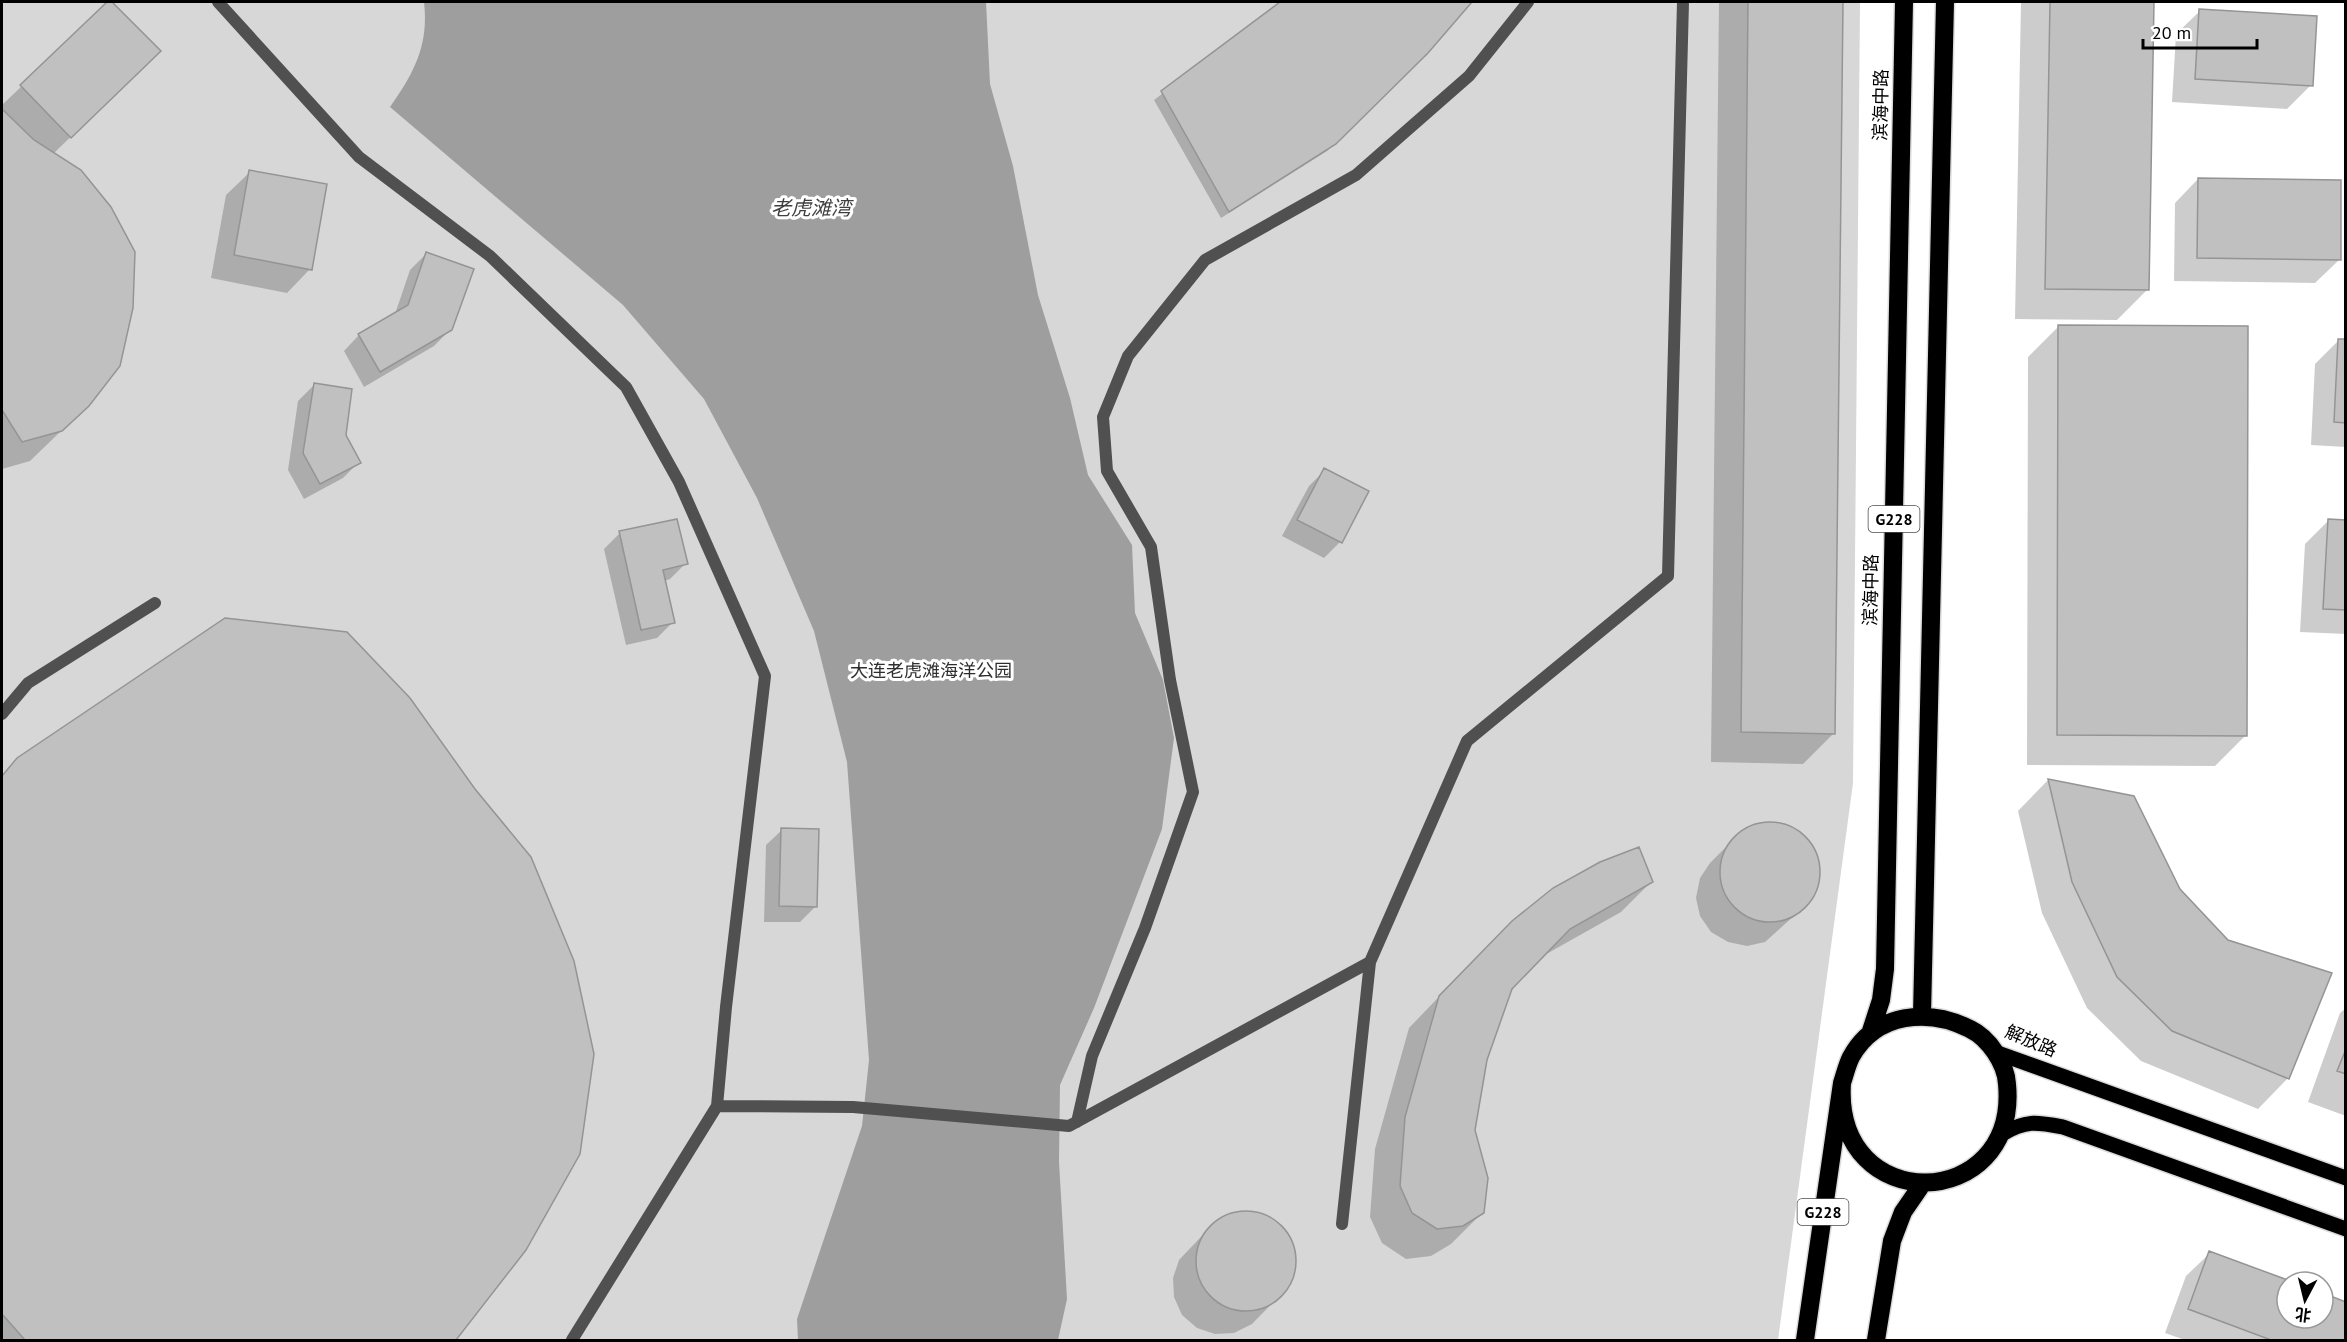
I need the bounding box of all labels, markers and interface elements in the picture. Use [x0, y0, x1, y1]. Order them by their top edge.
scale bar [2143, 12, 2257, 50]
text: 20 m [2152, 21, 2191, 44]
street label: 滨海中路 [1868, 69, 1893, 141]
water label: 老虎滩湾 [771, 195, 854, 221]
road number: G228 [1868, 506, 1920, 532]
street label: 滨海中路 [1858, 554, 1883, 626]
park label: 大连老虎滩海洋公园 [850, 659, 1012, 682]
street label: 解放路 [2002, 1019, 2061, 1062]
road number: G228 [1798, 1199, 1848, 1225]
north arrow [2275, 1270, 2335, 1330]
text: 北 [2294, 1304, 2312, 1326]

